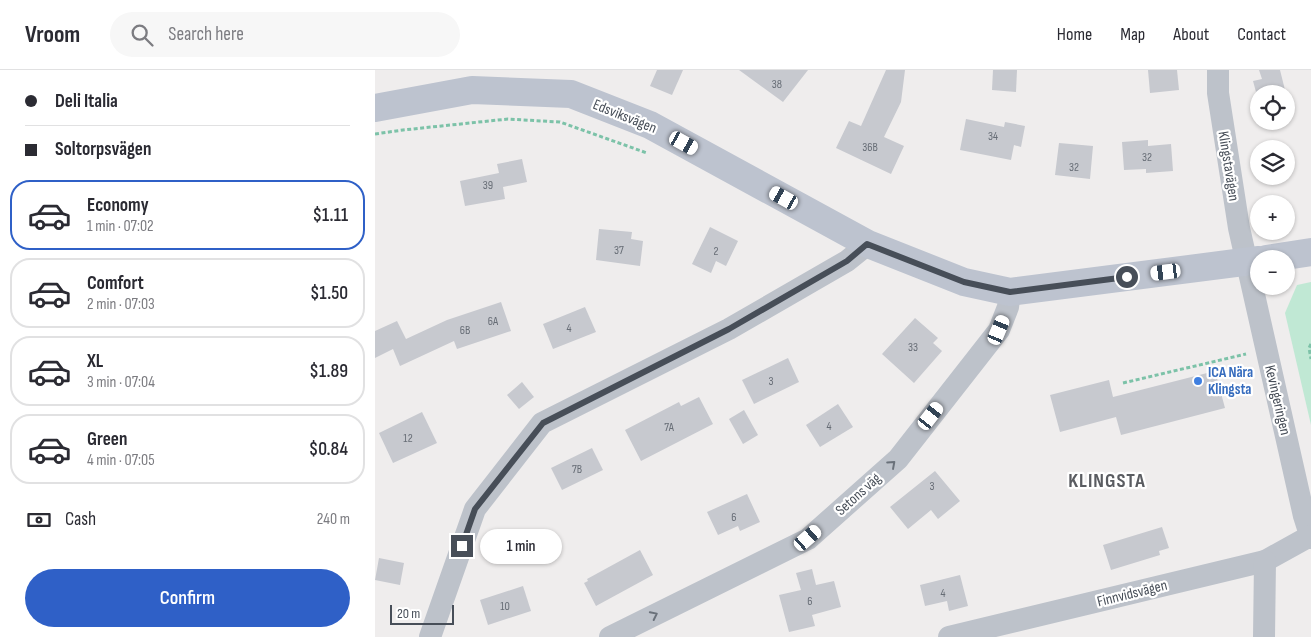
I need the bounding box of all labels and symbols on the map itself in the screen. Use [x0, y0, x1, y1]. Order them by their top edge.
house number: 38 [772, 77, 782, 92]
street label: Edsviksvägen [590, 95, 659, 138]
car [667, 129, 700, 157]
house number: 34 [988, 129, 998, 144]
street label: Klingstavägen [1214, 130, 1243, 202]
house number: 36B [862, 140, 878, 155]
house number: 32 [1142, 150, 1152, 165]
house number: 32 [1069, 160, 1079, 175]
house number: 39 [483, 178, 493, 193]
car [767, 184, 800, 212]
house number: 37 [614, 243, 624, 258]
house number: 2 [714, 244, 719, 259]
car [1150, 263, 1181, 281]
route start [1116, 266, 1138, 288]
car [986, 313, 1011, 347]
house number: 6A [488, 314, 499, 329]
house number: 4 [566, 321, 572, 336]
house number: 6B [460, 323, 470, 338]
house number: 33 [908, 340, 918, 355]
place label: ICA Nära Klingsta [1208, 363, 1253, 399]
street label: Kevingeringen [1260, 363, 1295, 437]
house number: 3 [768, 374, 774, 389]
marker: ICA Nära Klingsta [1192, 375, 1204, 387]
car [915, 400, 946, 432]
house number: 4 [826, 419, 832, 434]
house number: 7A [664, 420, 675, 435]
house number: 12 [403, 431, 413, 446]
one-way arrow [887, 460, 896, 469]
house number: 7B [572, 462, 582, 477]
street label: Setons väg [832, 469, 885, 520]
district label: KLINGSTA [1068, 469, 1146, 493]
house number: 3 [929, 479, 935, 494]
house number: 6 [731, 510, 737, 525]
car [791, 522, 824, 554]
callout: 1 min [479, 528, 562, 564]
route end [451, 535, 473, 557]
street label: Finnvidsvägen [1095, 576, 1169, 611]
house number: 4 [940, 586, 946, 601]
house number: 6 [807, 594, 813, 609]
house number: 10 [500, 599, 510, 614]
scale bar [390, 602, 454, 625]
one-way arrow [649, 611, 658, 621]

